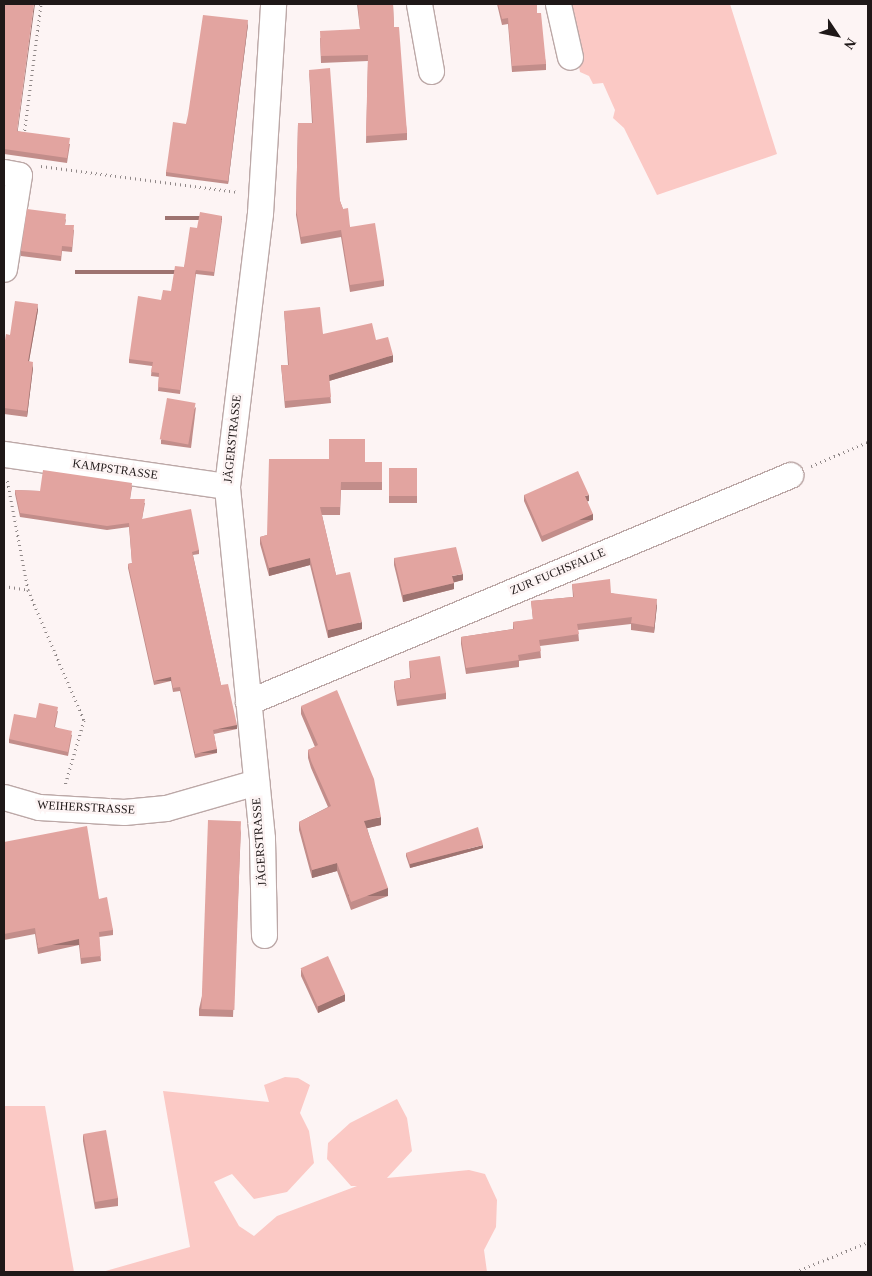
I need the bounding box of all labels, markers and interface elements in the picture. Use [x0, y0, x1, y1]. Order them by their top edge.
north arrow [812, 10, 862, 60]
text: N [841, 35, 859, 52]
street label: JÄGERSTRASSE [221, 394, 245, 484]
street label: KAMPSTRASSE [71, 457, 159, 483]
street label: ZUR FUCHSFALLE [508, 545, 608, 599]
street label: JÄGERSTRASSE [250, 797, 270, 887]
street label: WEIHERSTRASSE [37, 798, 135, 818]

